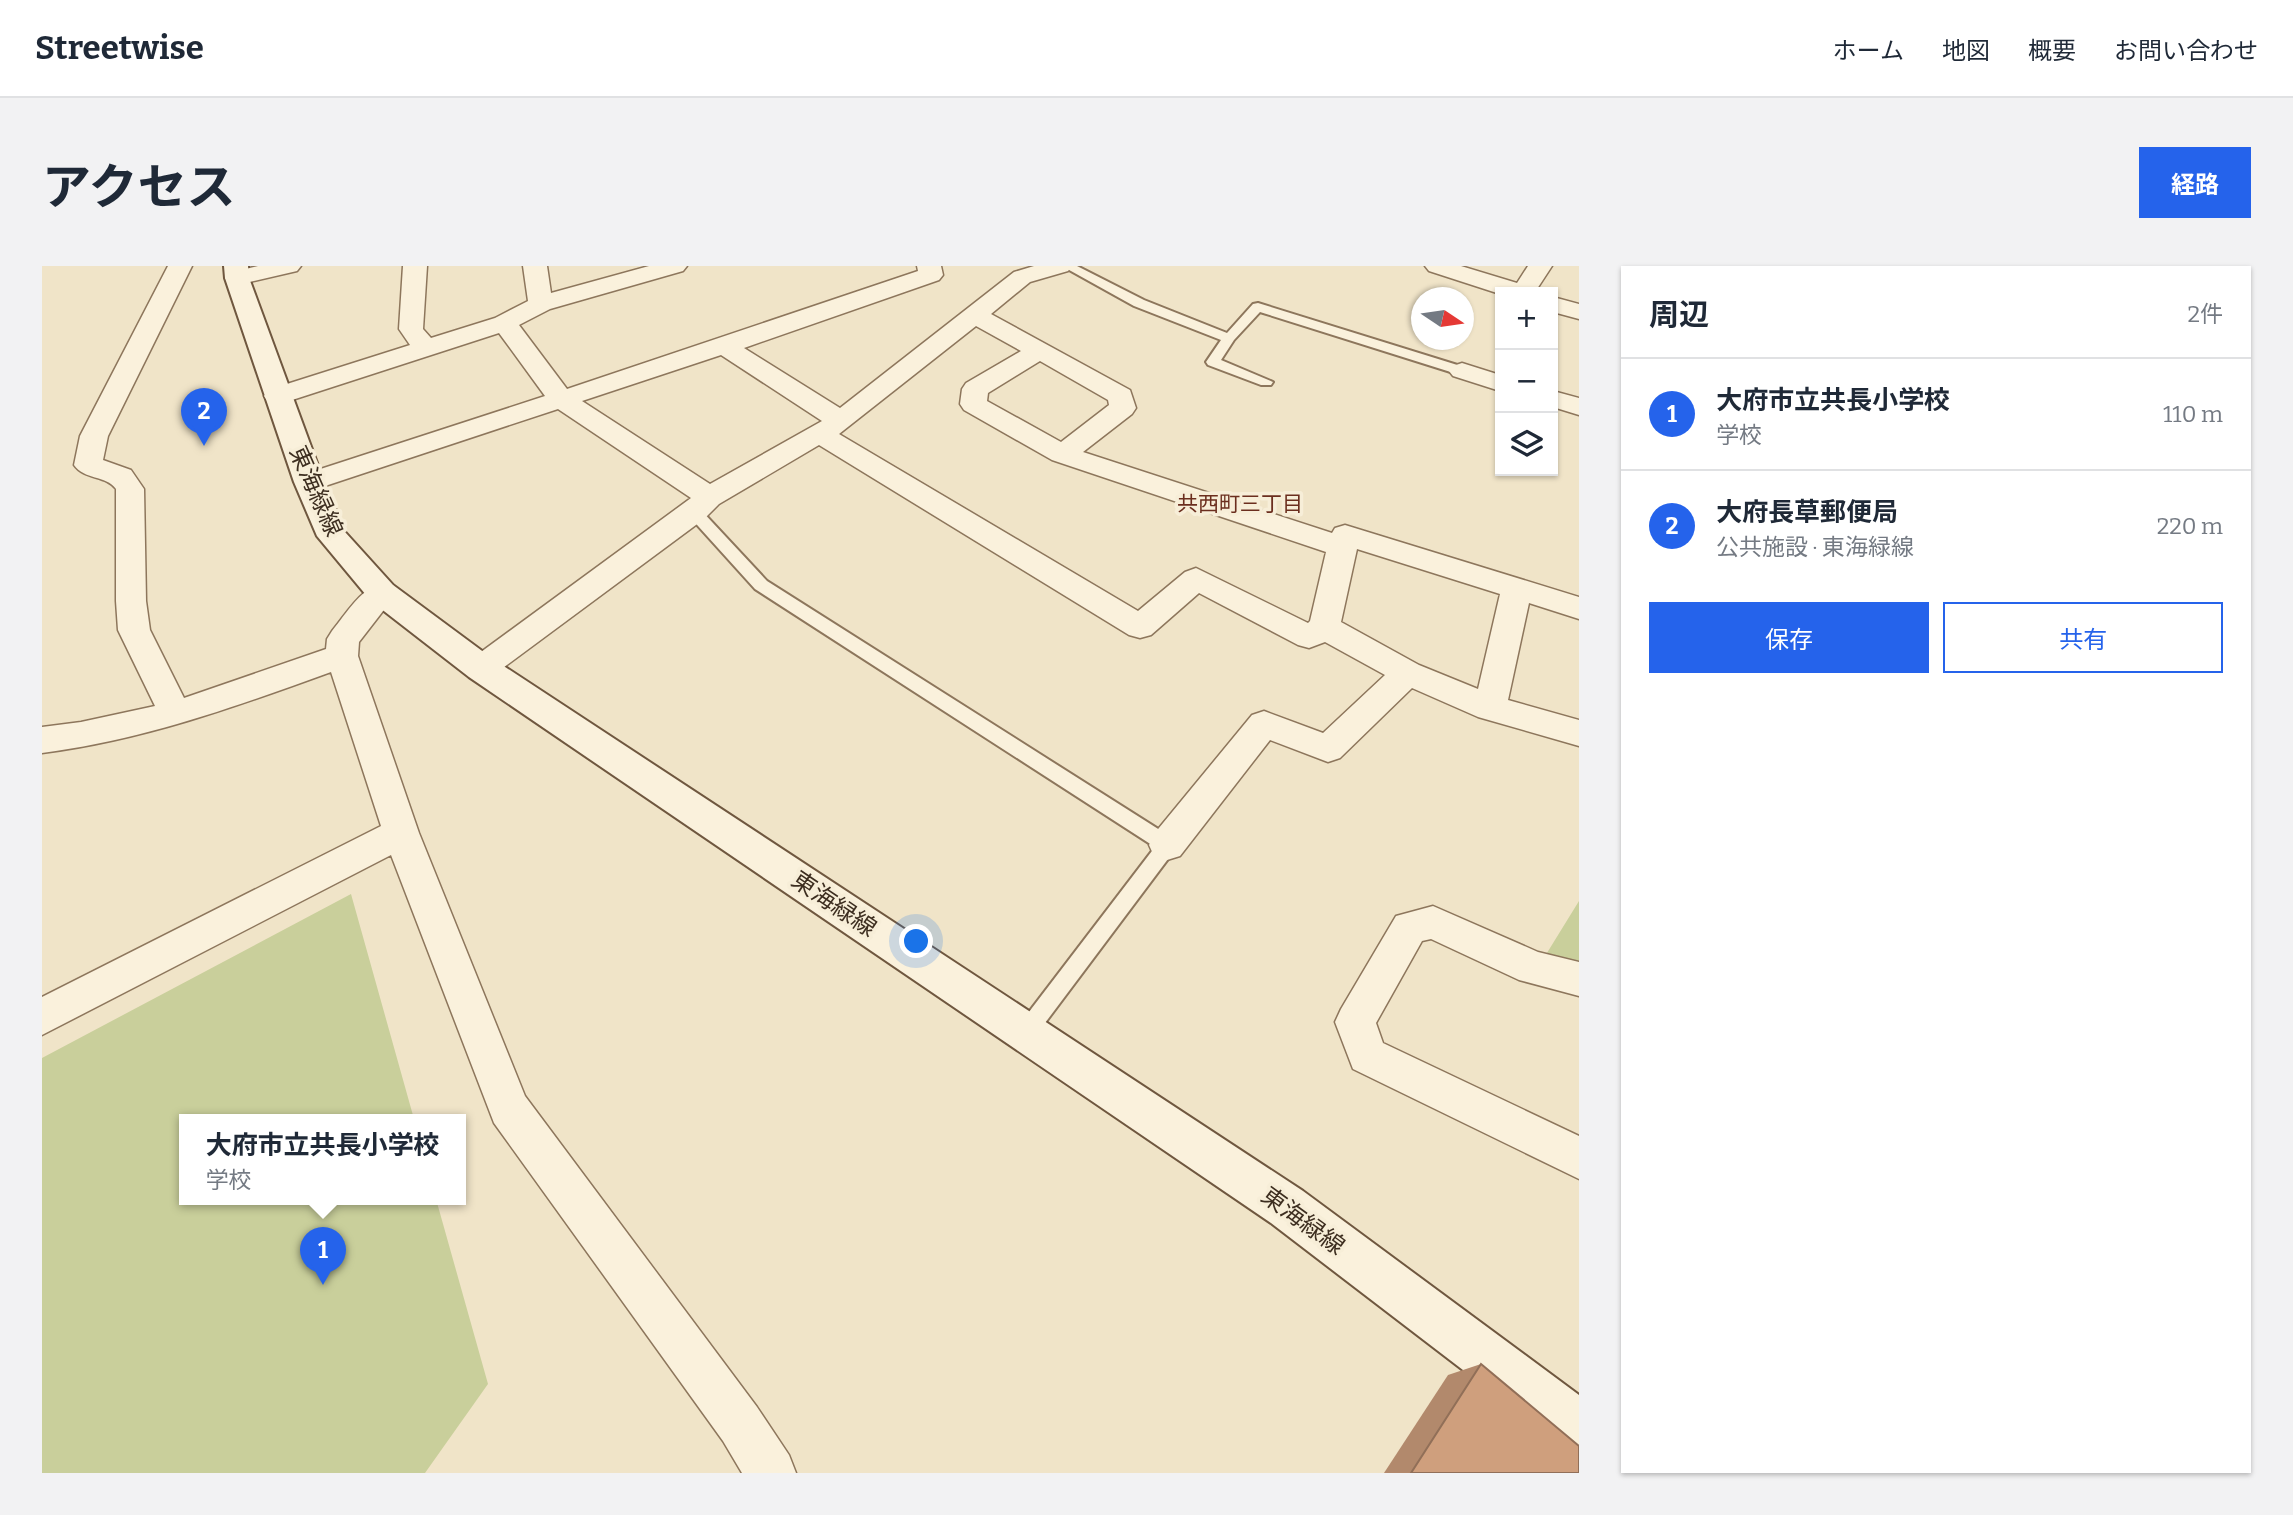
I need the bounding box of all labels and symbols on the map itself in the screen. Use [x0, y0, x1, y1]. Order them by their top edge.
north arrow [1411, 287, 1474, 350]
pin: 2 [181, 388, 227, 446]
street label: 東海緑線 [284, 441, 348, 541]
district label: 共西町三丁目 [1177, 491, 1303, 517]
street label: 東海緑線 [786, 866, 882, 942]
your location [899, 924, 933, 958]
street label: 東海緑線 [1256, 1181, 1350, 1261]
pin: 1 [300, 1227, 346, 1285]

